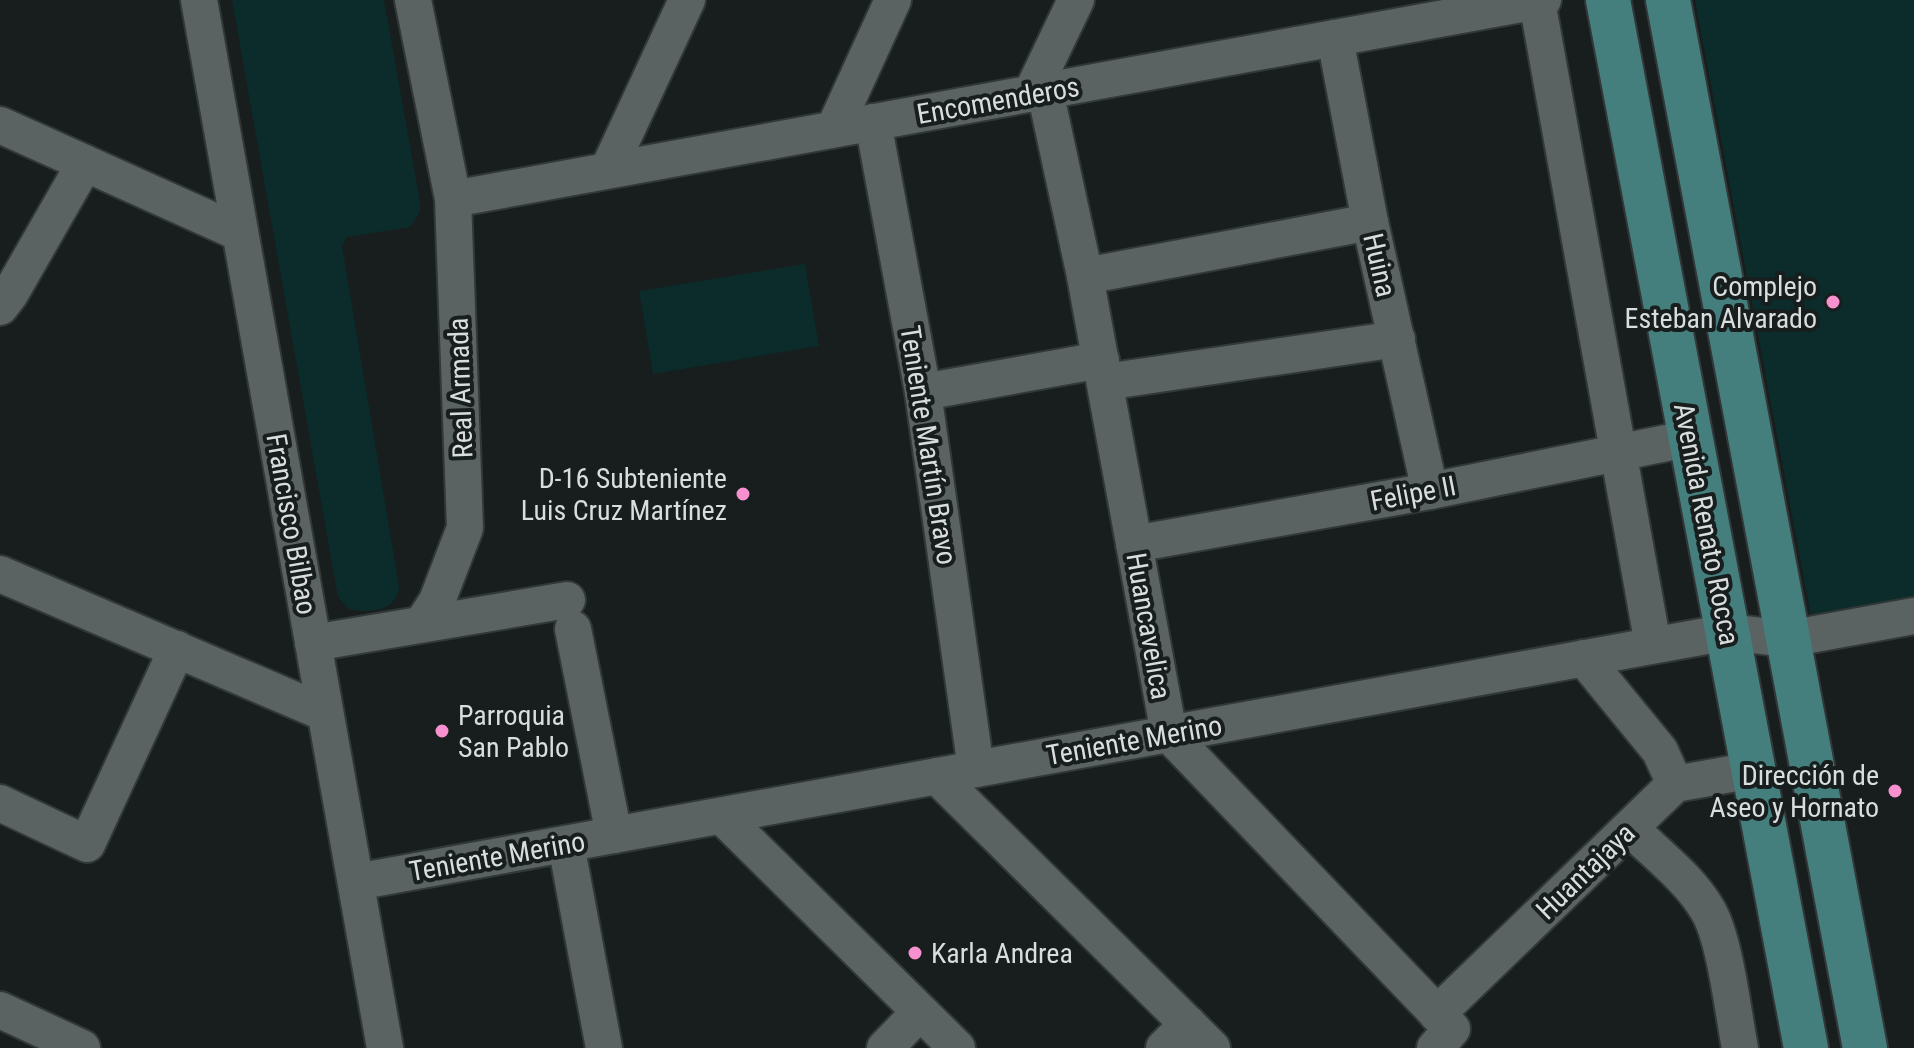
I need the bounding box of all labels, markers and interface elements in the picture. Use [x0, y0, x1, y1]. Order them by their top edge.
street label: Encomenderos [914, 70, 1082, 131]
street label: Huina [1356, 230, 1403, 300]
place label: Complejo Esteban Alvarado [1625, 270, 1817, 335]
marker: Complejo Esteban Alvarado [1824, 293, 1842, 311]
street label: Real Armada [442, 317, 479, 459]
street label: Teniente Martín Bravo [893, 323, 964, 567]
street label: Avenida Renato Rocca [1667, 400, 1746, 648]
street label: Francisco Bilbao [259, 431, 324, 617]
place label: D-16 Subteniente Luis Cruz Martínez [521, 462, 727, 527]
street label: Felipe II [1367, 469, 1459, 518]
marker: D-16 Subteniente Luis Cruz Martínez [734, 485, 752, 503]
street label: Huancavelica [1119, 550, 1178, 702]
place label: Parroquia San Pablo [458, 699, 569, 764]
street label: Teniente Merino [1044, 709, 1224, 772]
marker: Parroquia San Pablo [433, 722, 451, 740]
place label: Dirección de Aseo y Hornato [1709, 759, 1879, 824]
marker: Dirección de Aseo y Hornato [1886, 782, 1904, 800]
street label: Huantajaya [1529, 816, 1641, 926]
street label: Teniente Merino [407, 825, 587, 888]
place label: Karla Andrea [931, 937, 1073, 970]
marker: Karla Andrea [906, 944, 924, 962]

